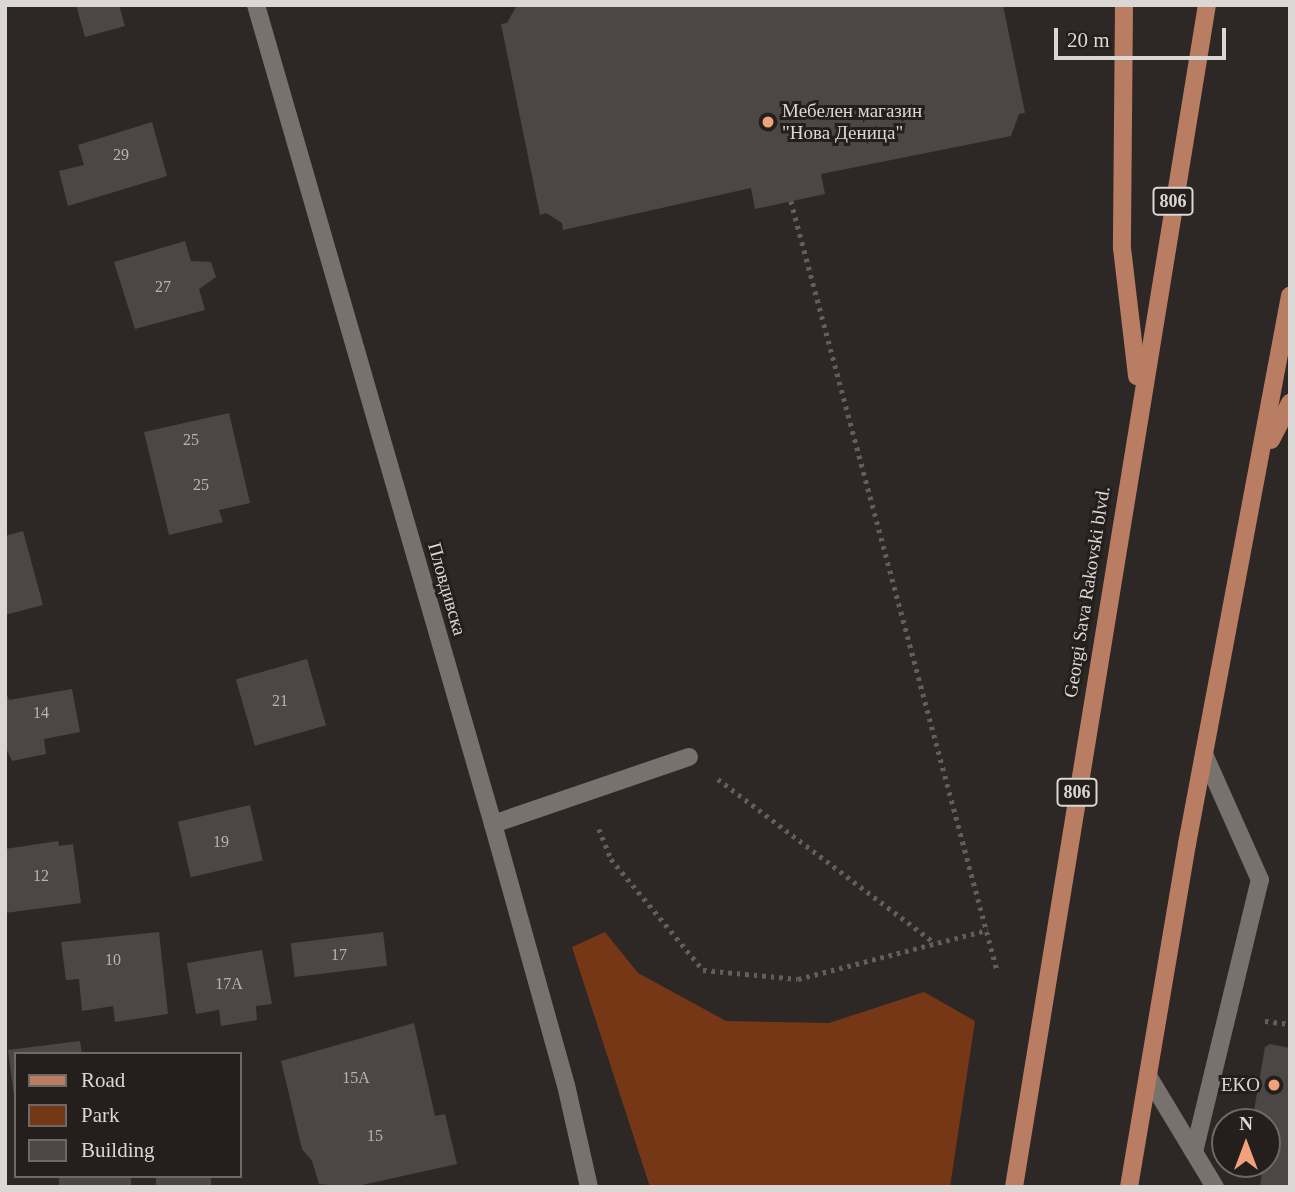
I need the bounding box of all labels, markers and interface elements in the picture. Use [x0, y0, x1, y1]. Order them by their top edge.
scale bar [1057, 14, 1228, 58]
text: 20 m [1067, 28, 1110, 52]
place label: Мебелен магазин "Нова Деница" [782, 100, 922, 144]
marker: Мебелен магазин "Нова Деница" [760, 114, 776, 130]
house number: 29 [113, 145, 129, 165]
road number: 806 [1152, 186, 1194, 216]
house number: 27 [155, 277, 171, 297]
house number: 25 [183, 430, 199, 450]
house number: 25 [193, 475, 209, 495]
street label: Georgi Sava Rakovski blvd. [1059, 485, 1115, 699]
street label: Пловдивска [423, 540, 471, 638]
house number: 21 [272, 691, 288, 711]
house number: 14 [33, 703, 49, 723]
road number: 806 [1056, 778, 1098, 806]
house number: 19 [213, 832, 229, 852]
house number: 12 [33, 866, 49, 886]
house number: 17 [331, 945, 347, 965]
house number: 10 [105, 950, 121, 970]
house number: 17А [215, 974, 243, 994]
legend [14, 1052, 242, 1178]
text: Road [81, 1068, 125, 1092]
house number: 15А [342, 1068, 370, 1088]
place label: EKO [1221, 1074, 1260, 1096]
marker: EKO [1266, 1077, 1282, 1093]
text: Park [81, 1103, 120, 1127]
north arrow [1211, 1108, 1281, 1178]
text: N [1239, 1113, 1253, 1134]
house number: 15 [367, 1126, 383, 1146]
text: Building [81, 1138, 155, 1162]

